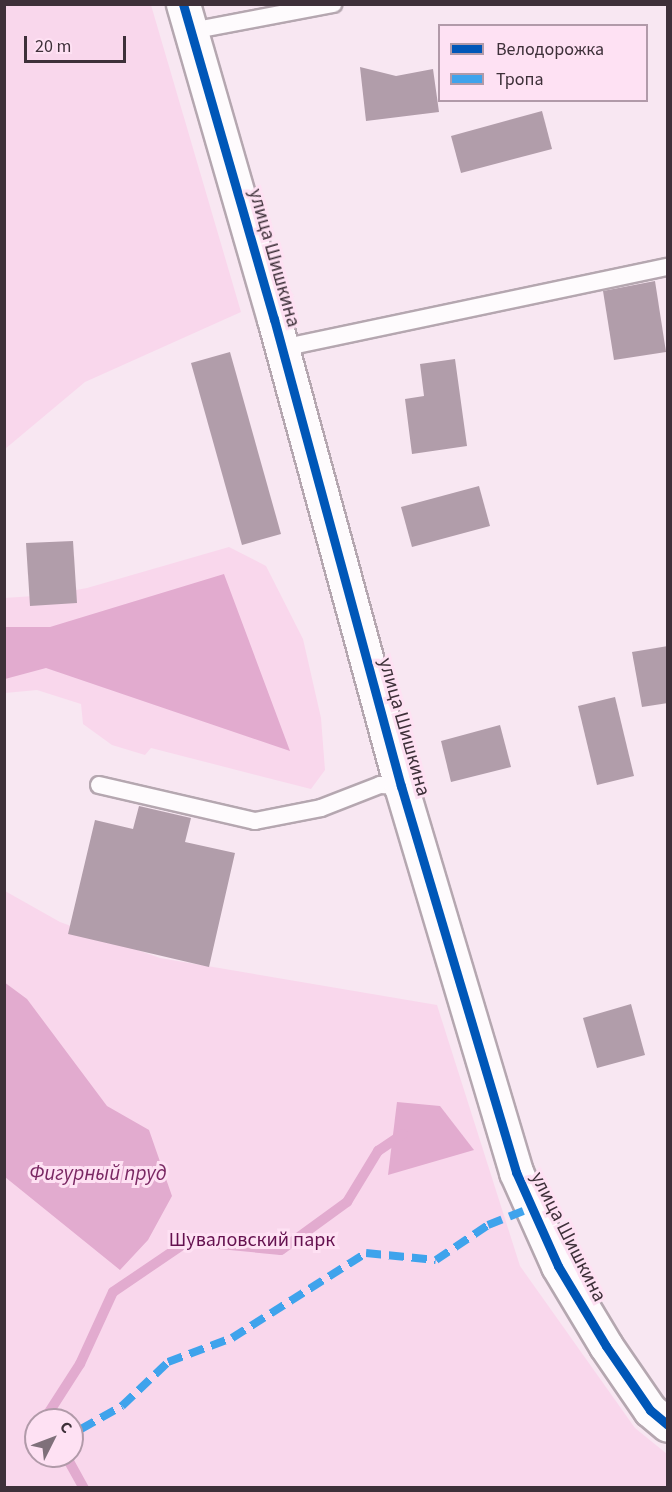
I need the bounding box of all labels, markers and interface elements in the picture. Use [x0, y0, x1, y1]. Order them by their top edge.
scale bar [27, 24, 129, 62]
legend [438, 24, 648, 102]
text: 20 m [35, 34, 71, 59]
text: Велодорожка [496, 37, 604, 62]
text: Тропа [496, 67, 544, 92]
street label: улица Шишкина [243, 186, 305, 330]
street label: улица Шишкина [373, 655, 435, 799]
water label: Фигурный пруд [29, 1160, 167, 1186]
street label: улица Шишкина [525, 1168, 611, 1306]
park label: Шуваловский парк [169, 1228, 335, 1252]
north arrow [24, 1408, 84, 1468]
text: С [55, 1416, 77, 1438]

